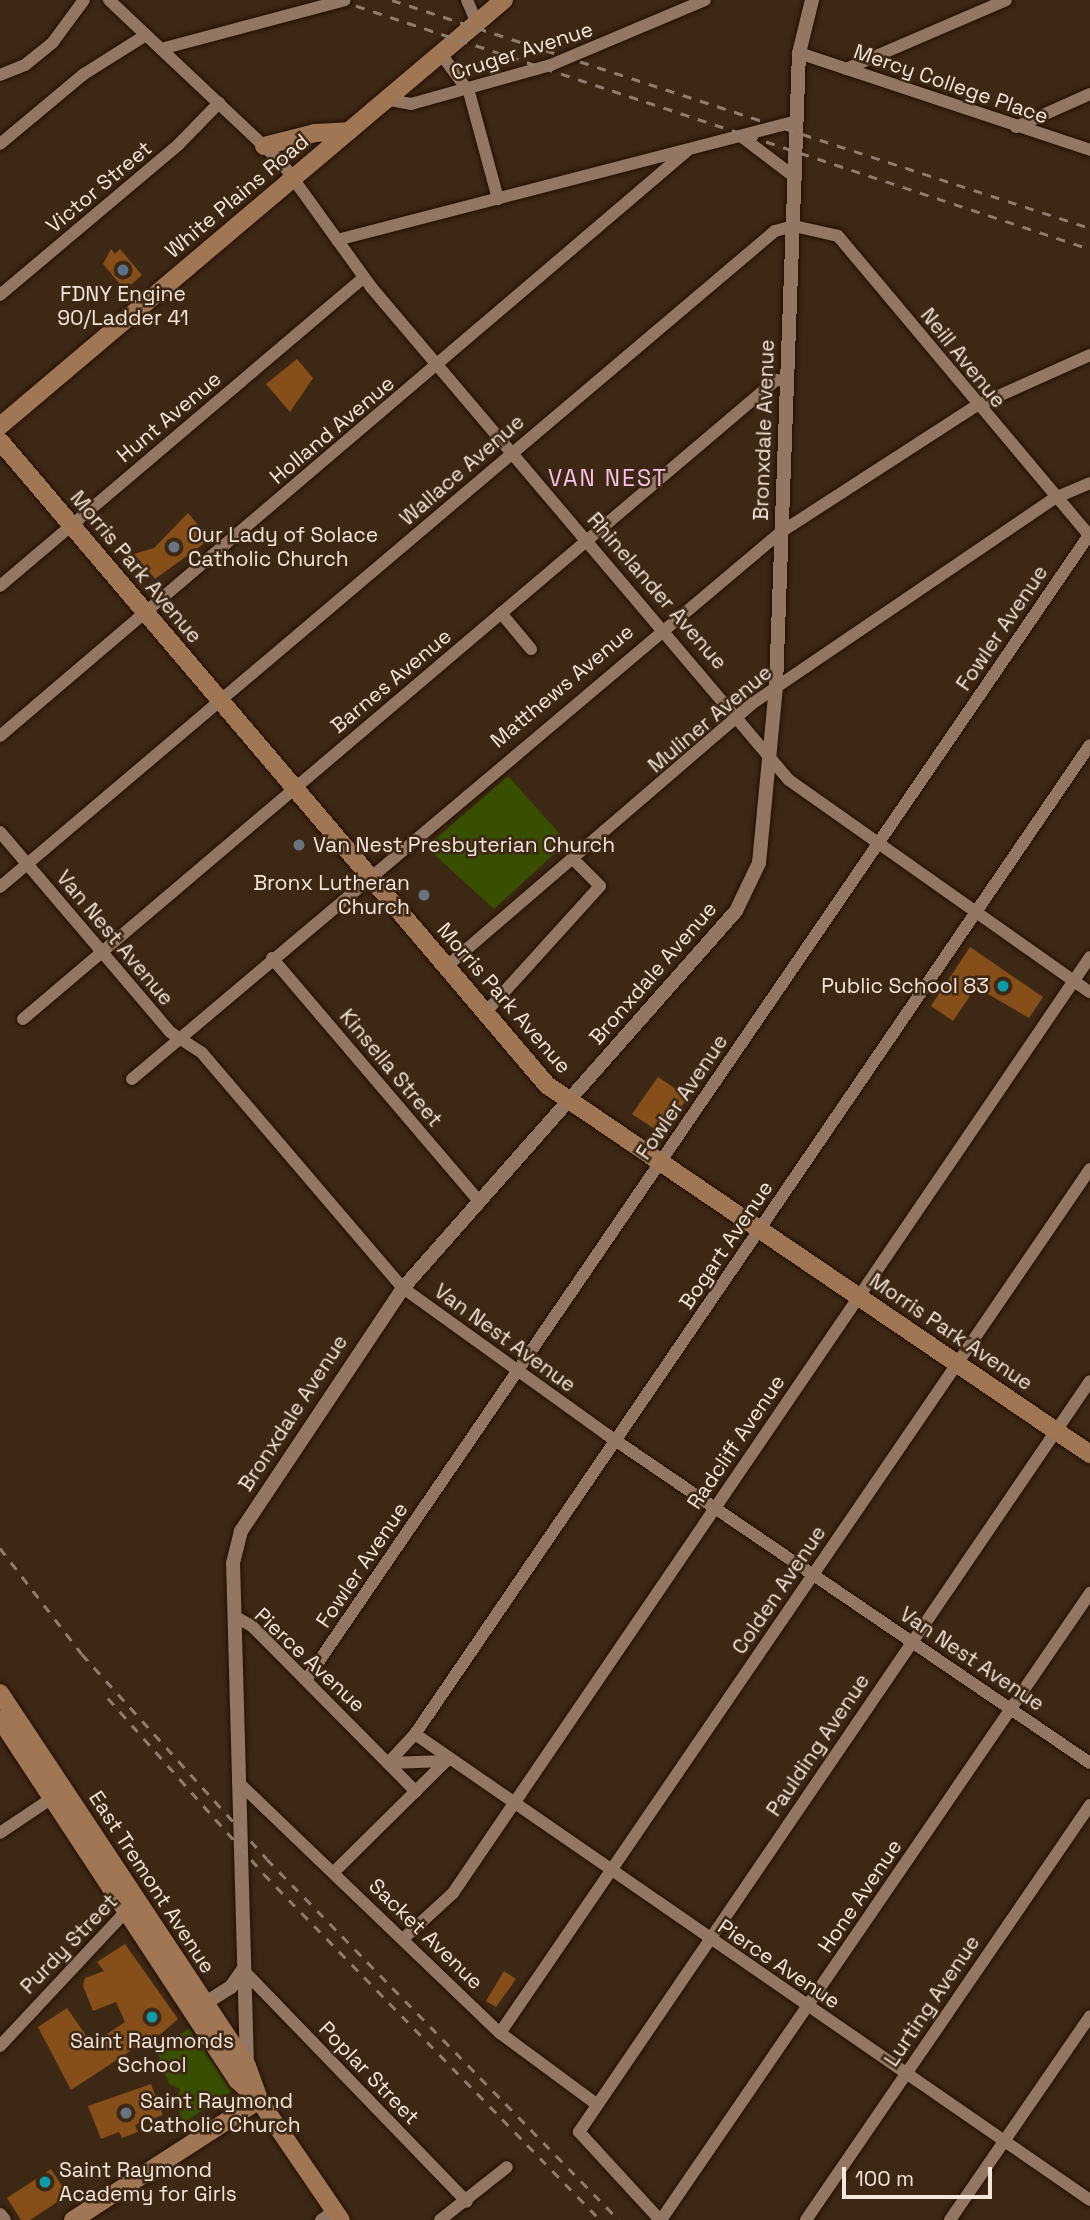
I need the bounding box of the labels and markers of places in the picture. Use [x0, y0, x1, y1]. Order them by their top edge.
marker: FDNY Engine 90/Ladder 41 [115, 262, 131, 278]
place label: FDNY Engine 90/Ladder 41 [57, 281, 189, 331]
place label: Our Lady of Solace Catholic Church [188, 522, 378, 572]
marker: Our Lady of Solace Catholic Church [166, 539, 182, 555]
place label: Van Nest Presbyterian Church [313, 832, 615, 858]
marker: Van Nest Presbyterian Church [291, 837, 307, 853]
place label: Bronx Lutheran Church [253, 870, 410, 920]
marker: Bronx Lutheran Church [416, 887, 432, 903]
place label: Public School 83 [821, 973, 989, 999]
marker: Public School 83 [995, 978, 1011, 994]
marker: Saint Raymonds School [144, 2009, 160, 2025]
place label: Saint Raymonds School [70, 2028, 234, 2078]
place label: Saint Raymond Catholic Church [140, 2088, 301, 2138]
marker: Saint Raymond Catholic Church [118, 2105, 134, 2121]
place label: Saint Raymond Academy for Girls [59, 2157, 237, 2207]
marker: Saint Raymond Academy for Girls [37, 2174, 53, 2190]

